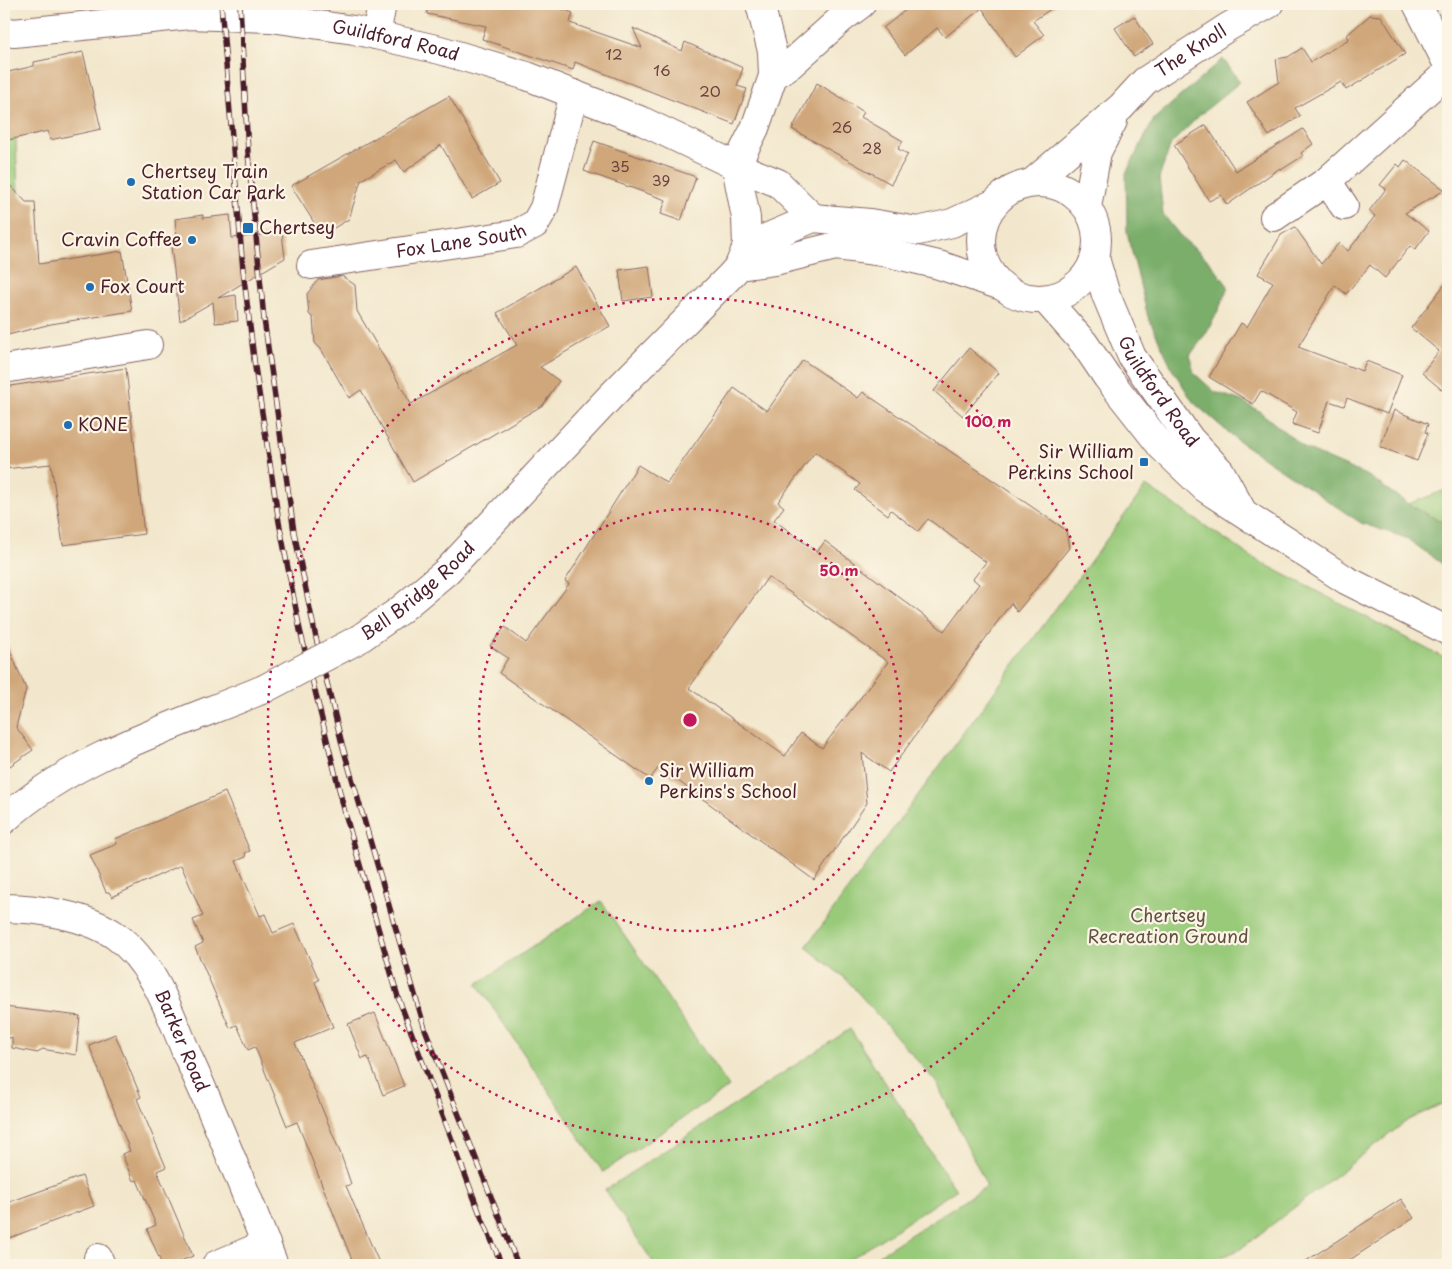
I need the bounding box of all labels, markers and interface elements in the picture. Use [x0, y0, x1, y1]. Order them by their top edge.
street label: Guildford Road [331, 12, 463, 67]
street label: The Knoll [1149, 16, 1231, 83]
house number: 12 [605, 42, 623, 65]
house number: 16 [653, 58, 671, 81]
house number: 20 [699, 79, 721, 102]
house number: 26 [832, 115, 852, 138]
house number: 28 [862, 136, 882, 159]
house number: 35 [610, 154, 630, 177]
place label: Chertsey Train Station Car Park [141, 157, 286, 205]
house number: 39 [652, 168, 670, 191]
marker: Chertsey Train Station Car Park [125, 176, 137, 188]
place label: Chertsey [259, 213, 335, 240]
street label: Fox Lane South [394, 216, 531, 264]
marker: Chertsey [241, 221, 255, 235]
place label: Cravin Coffee [61, 225, 182, 252]
marker: Cravin Coffee [186, 234, 198, 246]
place label: Fox Court [100, 272, 185, 299]
marker: Fox Court [84, 281, 96, 293]
street label: Guildford Road [1113, 331, 1206, 453]
text: 100 m [965, 409, 1011, 432]
place label: KONE [78, 410, 128, 437]
marker: KONE [62, 419, 74, 431]
place label: Sir William Perkins School [1008, 437, 1134, 485]
marker: Sir William Perkins School [1138, 456, 1150, 468]
street label: Bell Bridge Road [354, 534, 480, 646]
text: 50 m [820, 558, 858, 581]
centre of rings [681, 711, 699, 729]
place label: Sir William Perkins's School [659, 756, 797, 804]
marker: Sir William Perkins's School [643, 775, 655, 787]
park label: Chertsey Recreation Ground [1087, 901, 1249, 949]
street label: Barker Road [149, 984, 217, 1096]

